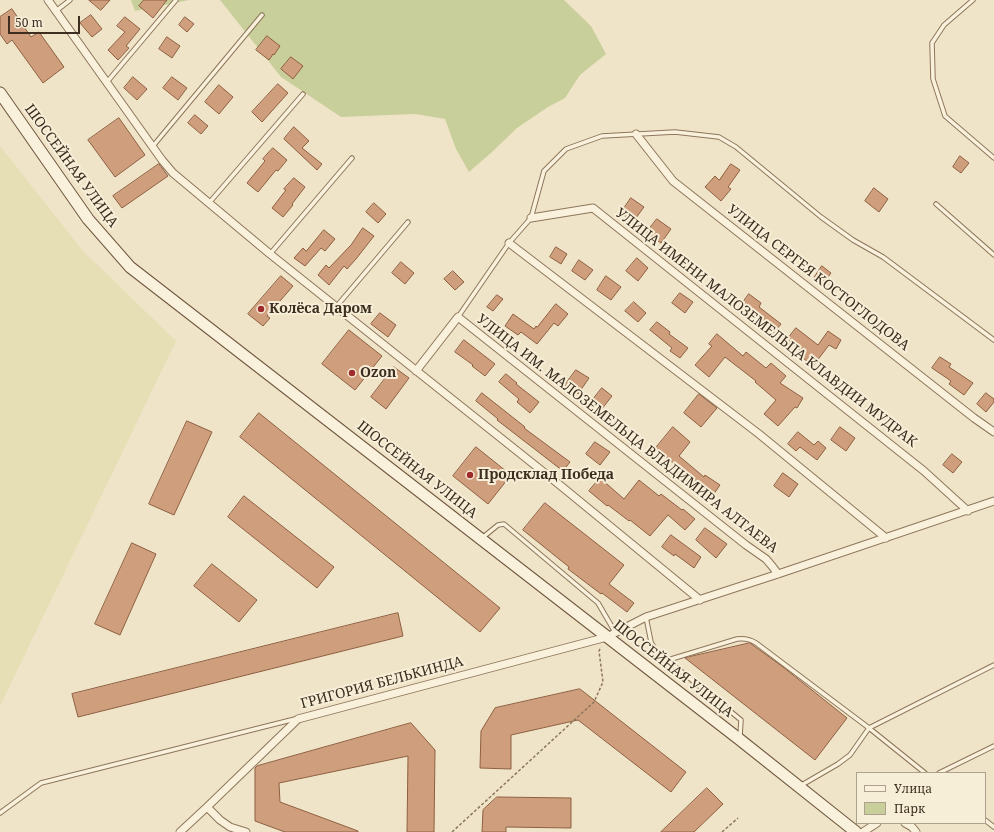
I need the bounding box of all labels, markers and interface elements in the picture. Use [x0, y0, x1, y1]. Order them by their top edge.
scale bar [10, 8, 82, 34]
text: 50 m [15, 14, 43, 31]
street label: ШОССЕЙНАЯ УЛИЦА [21, 101, 121, 231]
street label: УЛИЦА СЕРГЕЯ КОСТОГЛОДОВА [723, 202, 913, 354]
street label: УЛИЦА ИМЕНИ МАЛОЗЕМЕЛЬЦА КЛАВДИИ МУДРАК [612, 205, 920, 451]
place label: Колёса Даром [269, 301, 372, 317]
marker: Колёса Даром [256, 304, 266, 314]
street label: УЛИЦА ИМ. МАЛОЗЕМЕЛЬЦА ВЛАДИМИРА АЛТАЕВА [473, 311, 781, 557]
place label: Ozon [360, 365, 396, 381]
marker: Ozon [347, 368, 357, 378]
street label: ШОССЕЙНАЯ УЛИЦА [353, 418, 481, 522]
place label: Продсклад Победа [478, 467, 614, 483]
marker: Продсклад Победа [465, 470, 475, 480]
street label: ШОССЕЙНАЯ УЛИЦА [609, 617, 737, 721]
street label: ГРИГОРИЯ БЕЛЬКИНДА [299, 653, 465, 713]
legend [856, 772, 986, 824]
text: Улица [894, 780, 932, 797]
text: Парк [894, 800, 925, 817]

